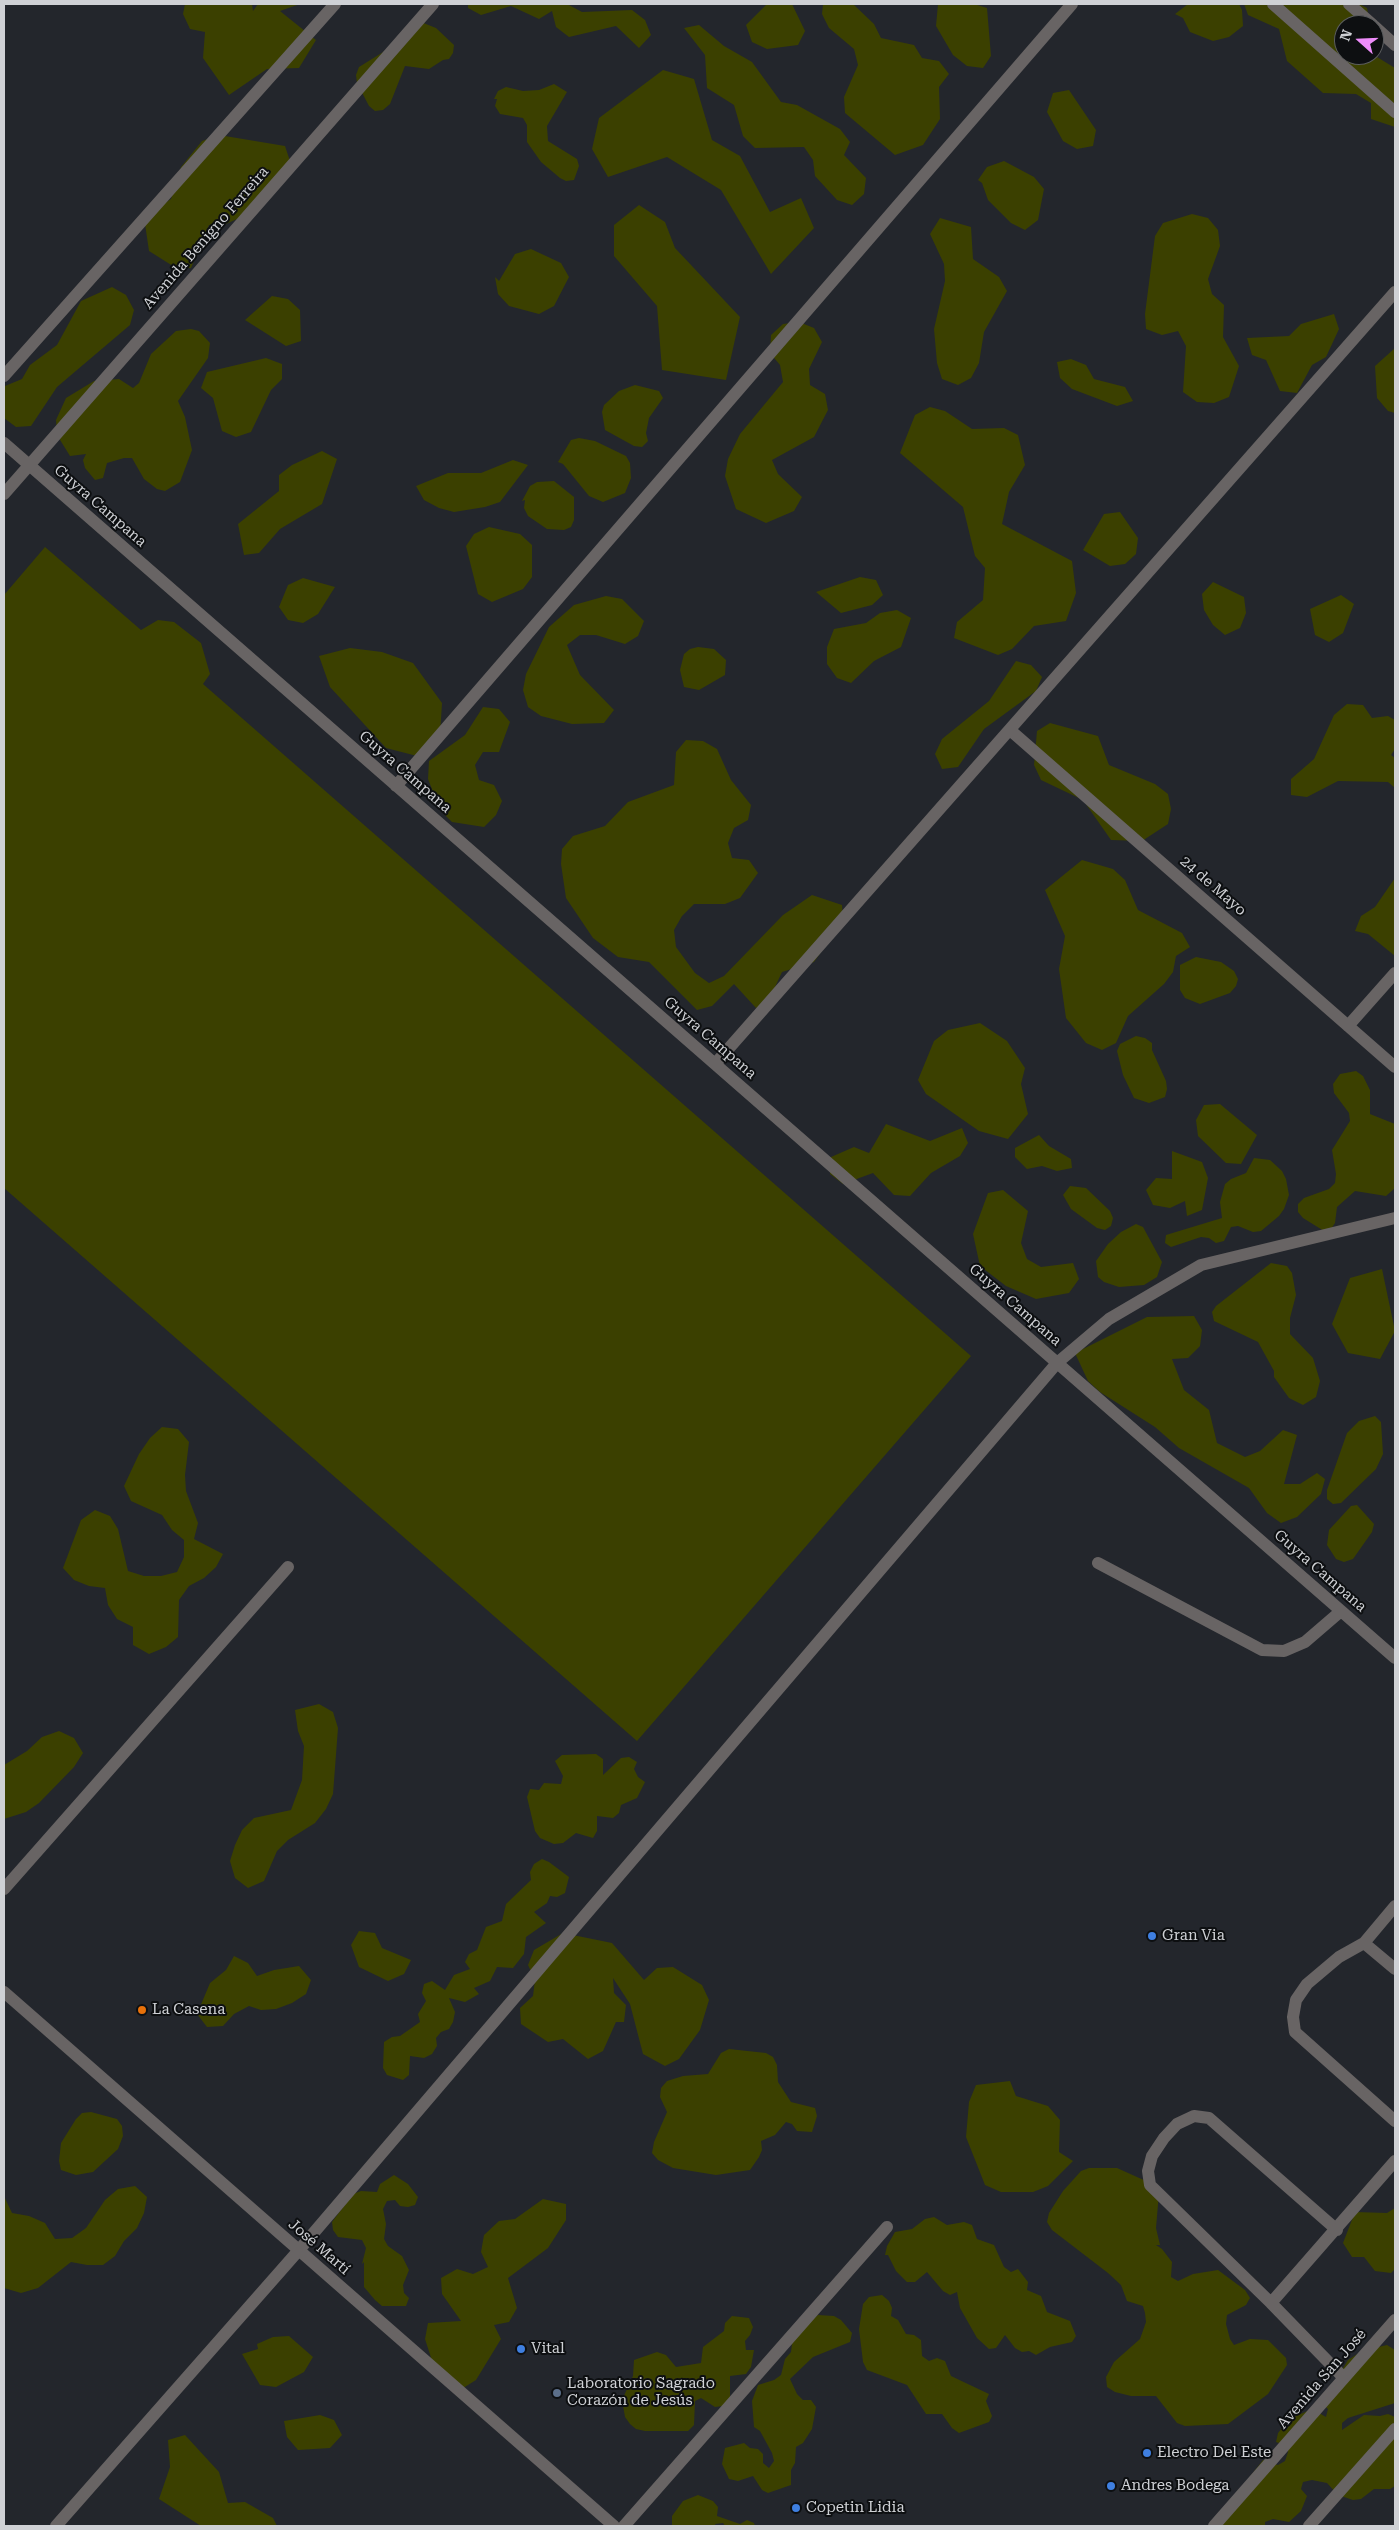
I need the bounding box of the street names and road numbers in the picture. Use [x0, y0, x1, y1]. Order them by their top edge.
street label: Avenida Benigno Ferreira [139, 163, 273, 313]
street label: Guyra Campana [50, 461, 150, 551]
street label: Guyra Campana [355, 727, 455, 817]
street label: 24 de Mayo [1176, 852, 1250, 920]
street label: Guyra Campana [660, 993, 760, 1083]
street label: Guyra Campana [965, 1260, 1065, 1350]
street label: Guyra Campana [1270, 1526, 1370, 1616]
street label: José Martí [285, 2215, 353, 2279]
street label: Avenida San José [1274, 2325, 1370, 2433]

